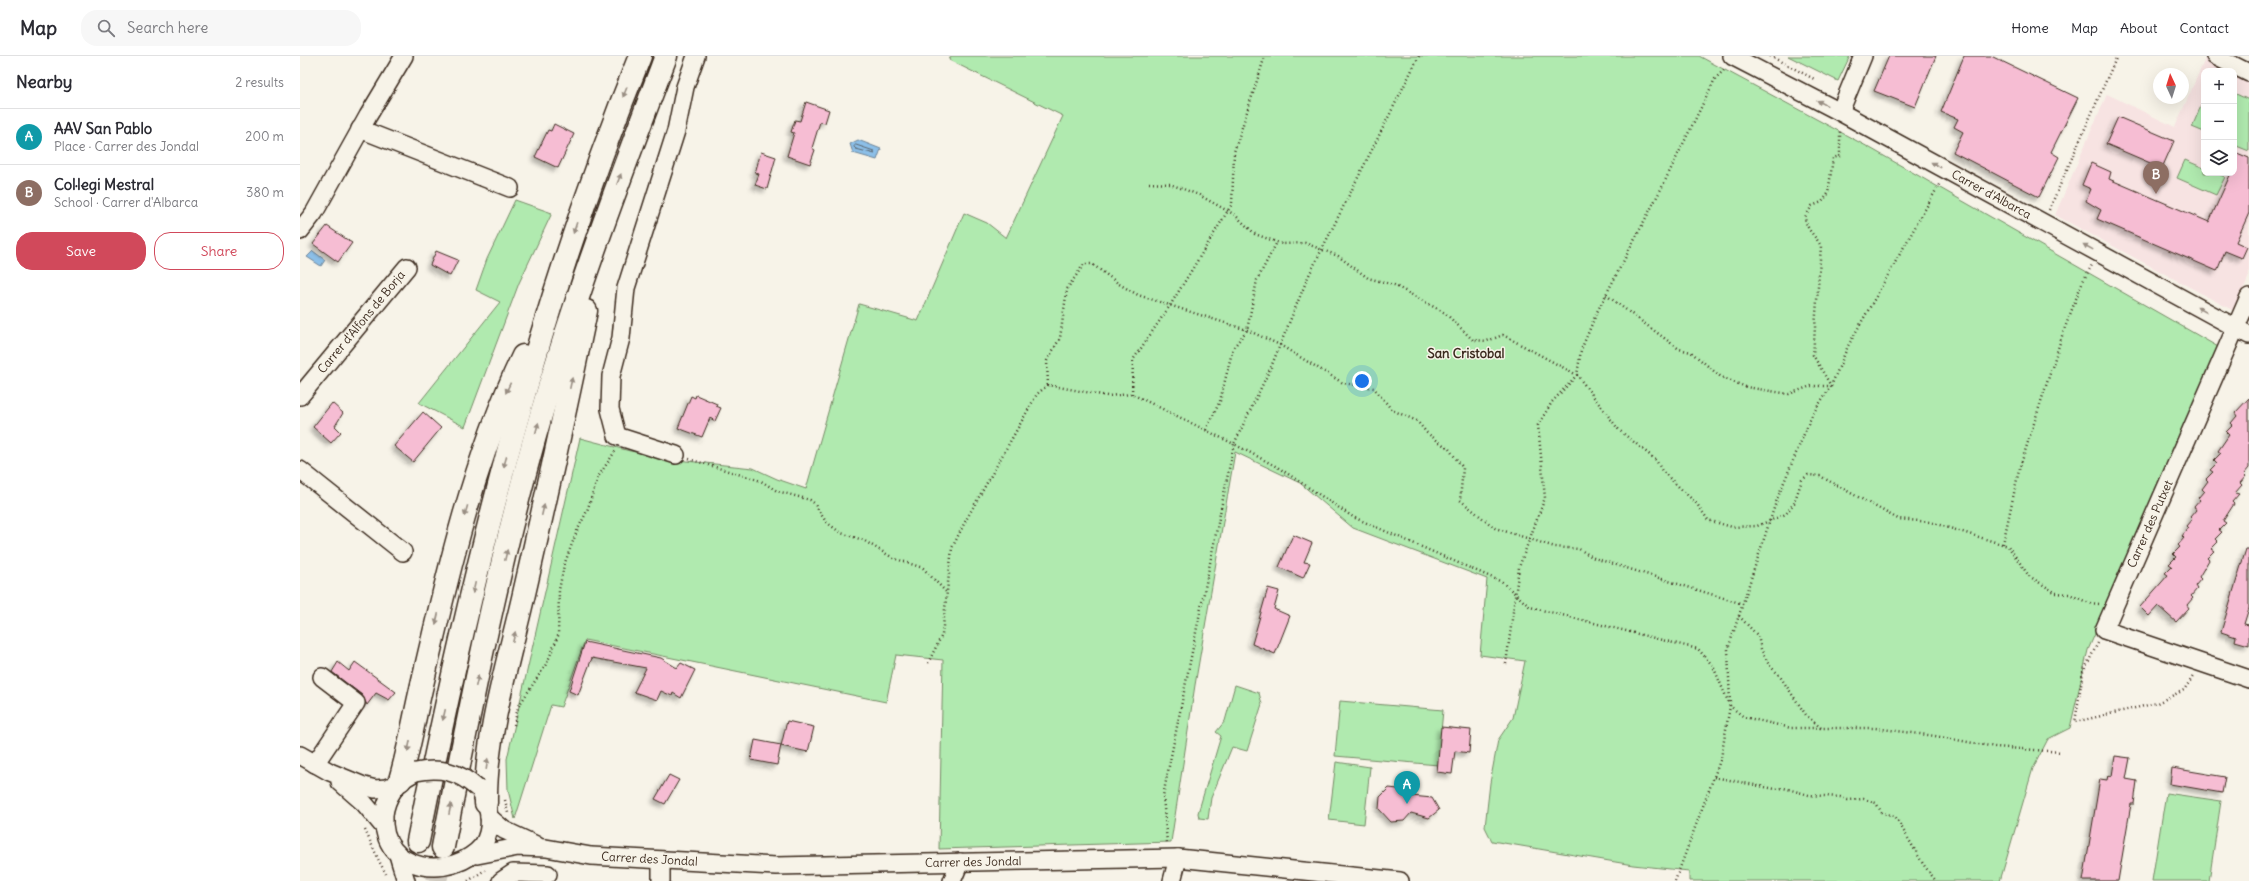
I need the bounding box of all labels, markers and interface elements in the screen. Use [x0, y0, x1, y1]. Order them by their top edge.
search box [81, 10, 361, 46]
text: Map [20, 16, 57, 40]
icon: search [95, 17, 117, 39]
text: Search here [127, 18, 208, 37]
text: Home [2011, 19, 2049, 37]
text: Map [2071, 19, 2098, 37]
text: About [2120, 19, 2158, 37]
text: Contact [2180, 19, 2229, 37]
north arrow [2153, 68, 2189, 104]
map controls [2201, 68, 2237, 176]
button: + [2201, 68, 2237, 104]
text: Nearby [16, 71, 72, 93]
text: 2 results [235, 74, 284, 91]
one-way arrow [622, 87, 628, 99]
one-way arrow [1816, 100, 1828, 106]
button: − [2201, 104, 2237, 140]
text: AAV San Pablo [54, 119, 152, 138]
text: A [25, 128, 33, 145]
text: 200 m [245, 128, 284, 145]
text: Place · Carrer des Jondal [54, 138, 199, 155]
button: layers [2201, 140, 2237, 176]
one-way arrow [1931, 161, 1942, 168]
pin: B [2143, 161, 2169, 194]
street label: Carrer d'Albarca [1949, 166, 2034, 222]
one-way arrow [616, 173, 622, 185]
text: Col·legi Mestral [54, 175, 154, 194]
text: B [25, 184, 33, 201]
text: 380 m [246, 184, 284, 201]
text: School · Carrer d'Albarca [54, 194, 198, 211]
one-way arrow [572, 222, 578, 234]
button: Save [16, 232, 146, 270]
button: Share [154, 232, 284, 270]
one-way arrow [2082, 244, 2093, 250]
street label: Carrer d'Alfons de Borja [314, 267, 408, 376]
one-way arrow [2196, 306, 2207, 313]
district label: San Cristobal [1427, 345, 1505, 362]
your location [1352, 371, 1372, 391]
one-way arrow [568, 377, 574, 390]
one-way arrow [505, 383, 511, 394]
one-way arrow [534, 422, 540, 434]
one-way arrow [502, 456, 508, 468]
street label: Carrer des Putxet [2123, 478, 2176, 570]
one-way arrow [540, 504, 546, 516]
one-way arrow [463, 506, 469, 518]
one-way arrow [503, 548, 509, 561]
one-way arrow [470, 582, 476, 594]
one-way arrow [434, 613, 440, 625]
one-way arrow [511, 631, 517, 643]
one-way arrow [474, 675, 480, 688]
one-way arrow [441, 709, 447, 721]
one-way arrow [405, 740, 411, 752]
one-way arrow [484, 758, 490, 770]
pin: A [1394, 771, 1420, 804]
one-way arrow [448, 803, 454, 815]
street label: Carrer des Jondal [601, 849, 698, 869]
street label: Carrer des Jondal [925, 853, 1022, 870]

